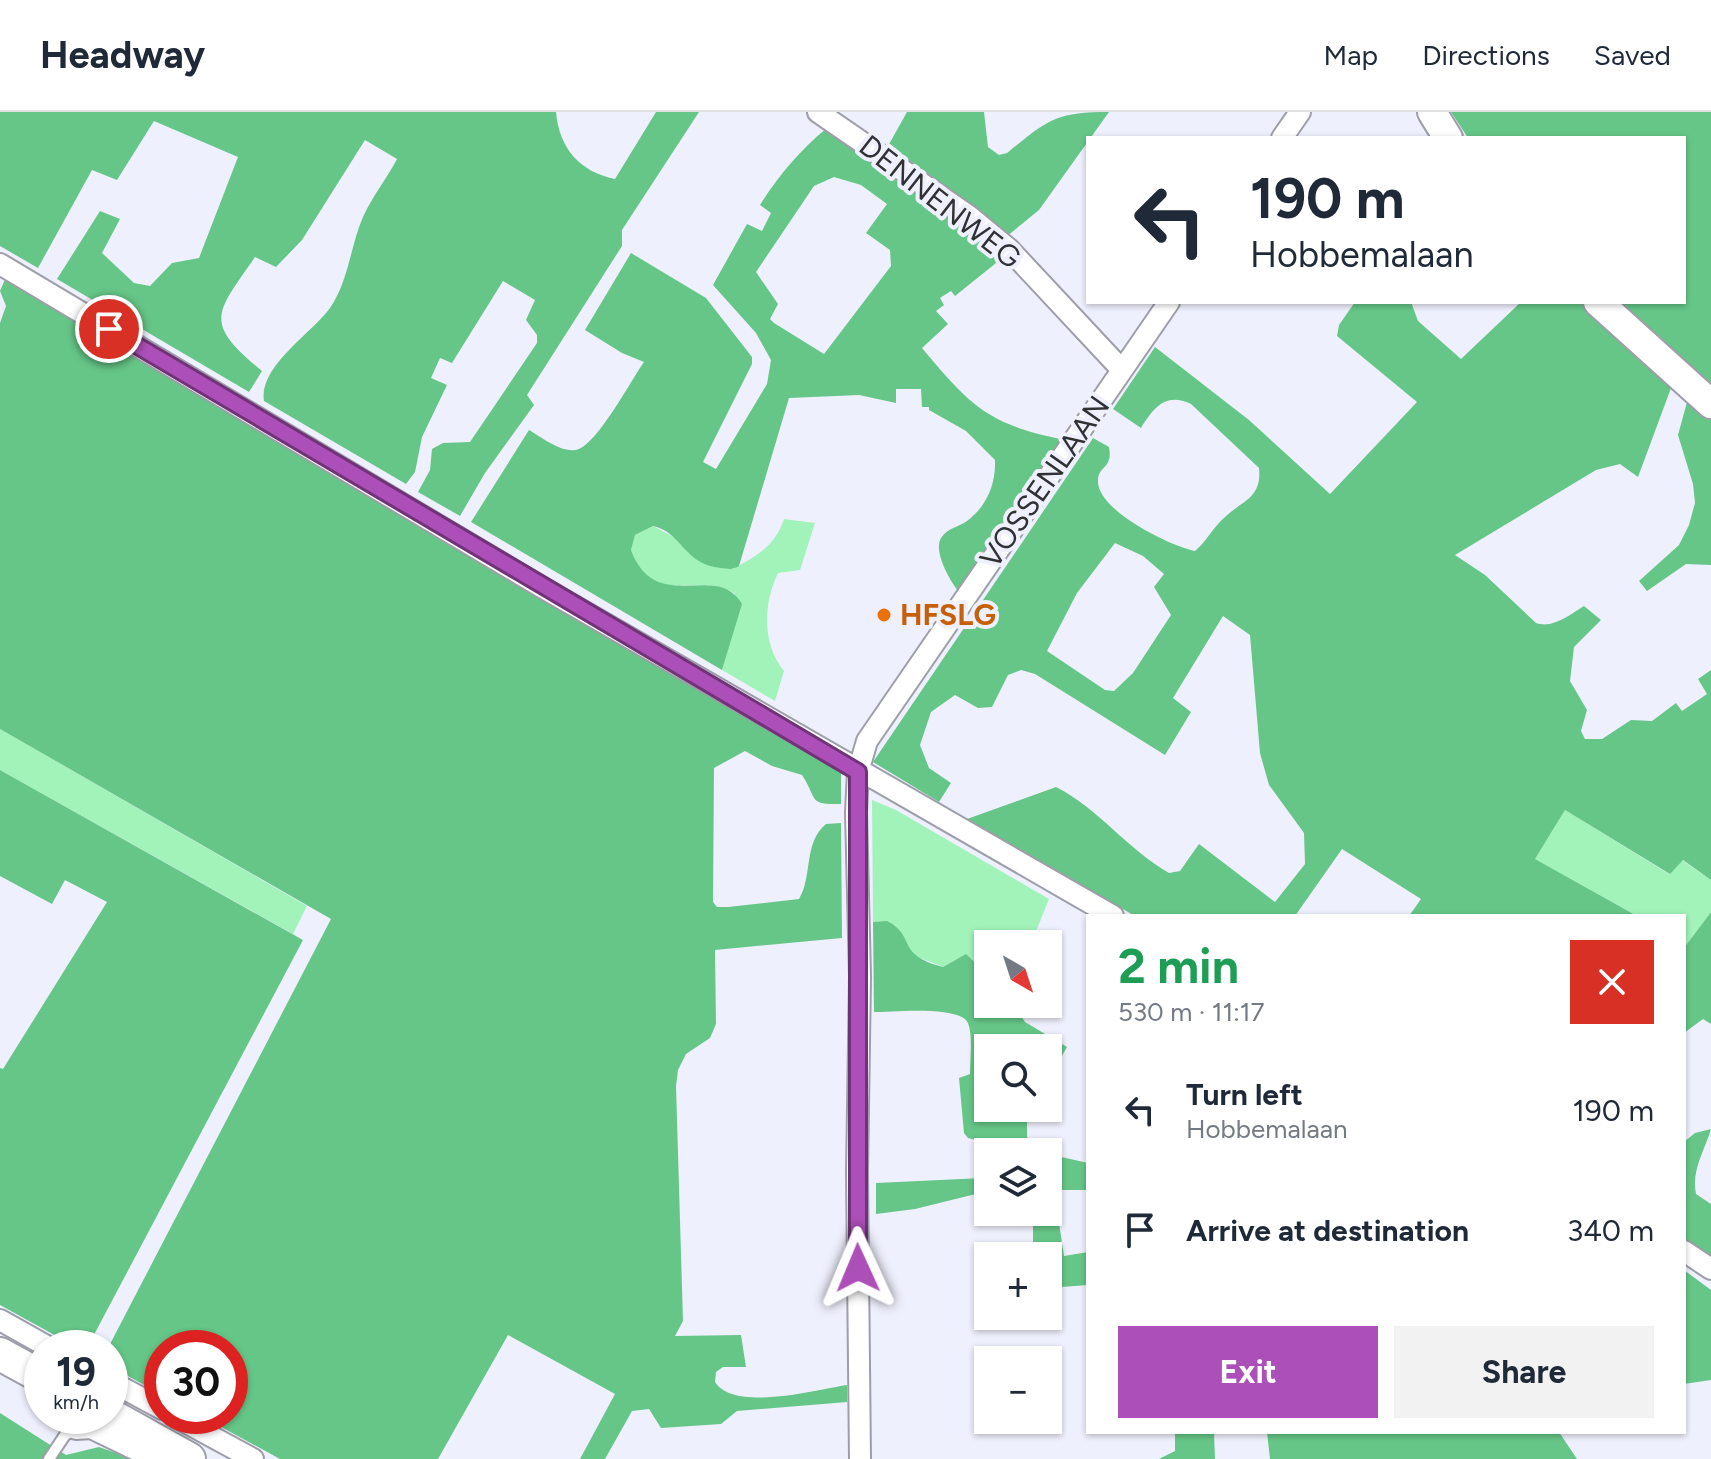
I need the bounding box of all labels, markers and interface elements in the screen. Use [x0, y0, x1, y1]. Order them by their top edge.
text: Headway [40, 32, 205, 78]
text: Map [1324, 38, 1378, 72]
text: Directions [1422, 38, 1550, 72]
text: Saved [1594, 38, 1671, 72]
street label: DENNENWEG [852, 127, 1029, 276]
text: 190 m [1250, 165, 1405, 232]
icon: left [1118, 168, 1222, 272]
text: Hobbemalaan [1250, 233, 1474, 276]
pin [75, 295, 143, 363]
icon: arrive [87, 307, 131, 351]
street label: VOSSENLAAN [972, 389, 1117, 575]
place label: HFSLG [900, 596, 996, 633]
marker: HFSLG [875, 606, 893, 624]
north arrow [974, 930, 1062, 1018]
map controls [974, 930, 1062, 1434]
text: 2 min [1118, 937, 1239, 995]
button: close [1570, 940, 1654, 1024]
text: 530 m · 11:17 [1118, 996, 1265, 1028]
button: search [974, 1034, 1062, 1122]
text: Turn left [1186, 1076, 1303, 1113]
icon: left [1118, 1088, 1162, 1132]
text: 190 m [1572, 1092, 1654, 1129]
text: Hobbemalaan [1186, 1113, 1347, 1145]
button: layers [974, 1138, 1062, 1226]
icon: arrive [1118, 1208, 1162, 1252]
text: Arrive at destination [1186, 1212, 1469, 1249]
text: 340 m [1567, 1212, 1654, 1249]
position arrow [816, 1226, 900, 1310]
button: + [974, 1242, 1062, 1330]
button: Exit [1118, 1326, 1378, 1418]
button: Share [1394, 1326, 1654, 1418]
speed limit sign: 30 [144, 1330, 248, 1434]
button: − [974, 1346, 1062, 1434]
text: 19 [56, 1348, 96, 1396]
text: km/h [53, 1390, 99, 1414]

